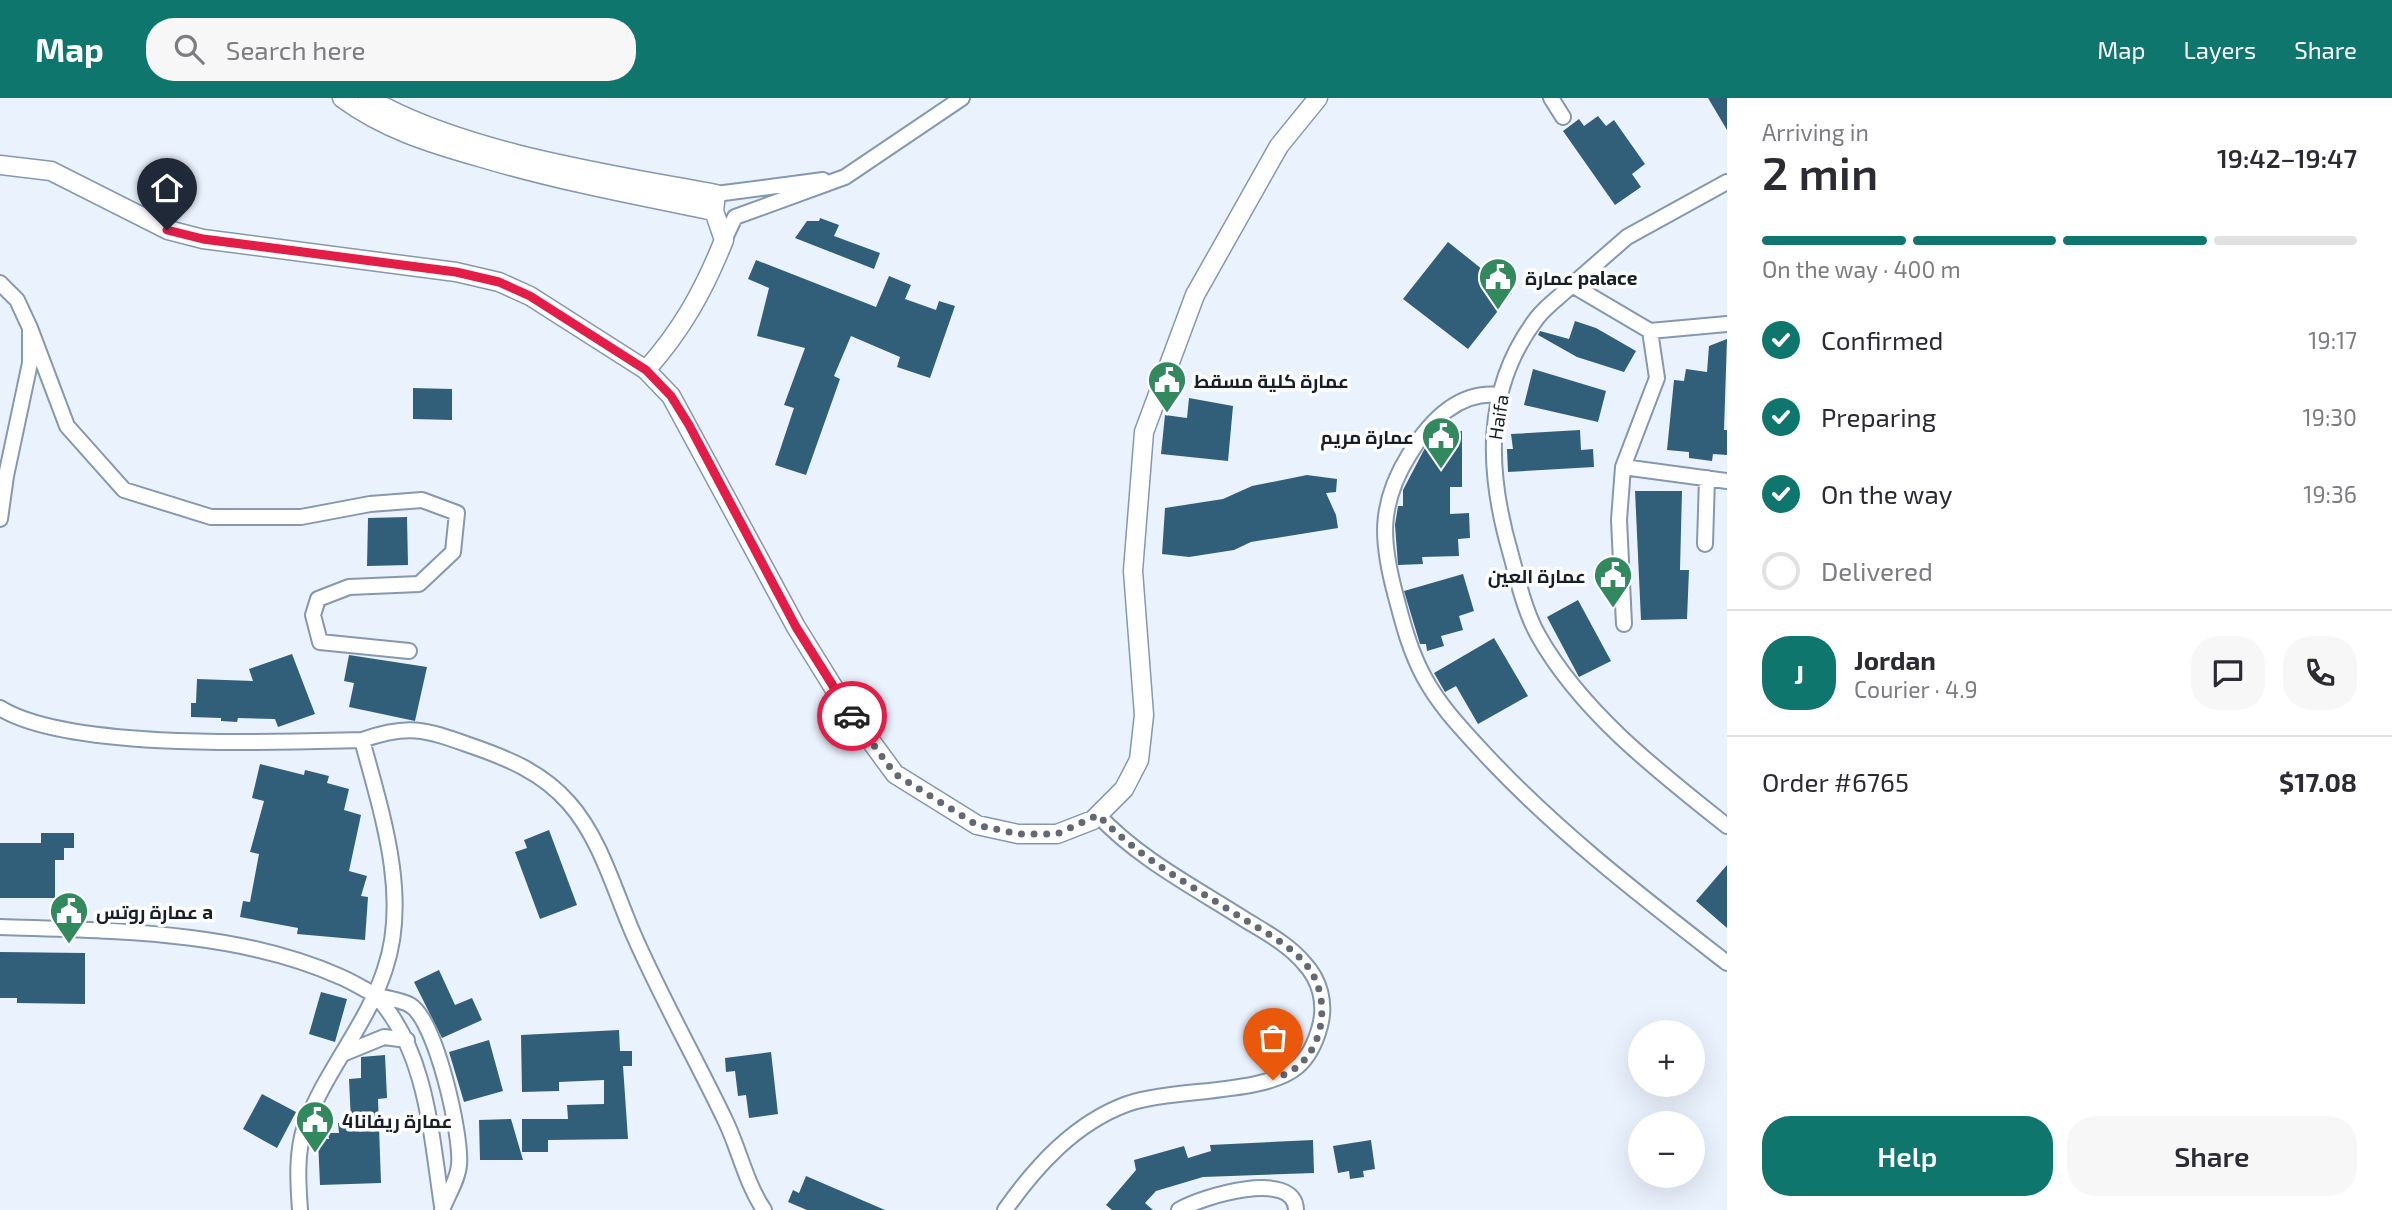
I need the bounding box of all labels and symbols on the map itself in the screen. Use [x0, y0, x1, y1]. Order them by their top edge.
pin [137, 158, 197, 230]
public building icon: عمارة palace [1477, 256, 1519, 311]
place label: عمارة palace [1525, 266, 1638, 290]
public building icon: عمارة كلية مسقط [1146, 359, 1188, 414]
place label: عمارة كلية مسقط [1194, 369, 1349, 393]
street label: Haifa [1483, 393, 1513, 441]
public building icon: عمارة مريم [1420, 415, 1462, 470]
place label: عمارة مريم [1320, 425, 1414, 451]
public building icon: عمارة العين [1592, 554, 1634, 609]
place label: عمارة العين [1488, 564, 1586, 588]
courier [817, 681, 887, 751]
public building icon: عمارة روتس a [48, 890, 90, 945]
place label: عمارة روتس a [96, 900, 213, 924]
pin [1243, 1008, 1303, 1080]
public building icon: عمارة ريفانا4 [294, 1099, 336, 1154]
place label: عمارة ريفانا4 [342, 1109, 453, 1133]

